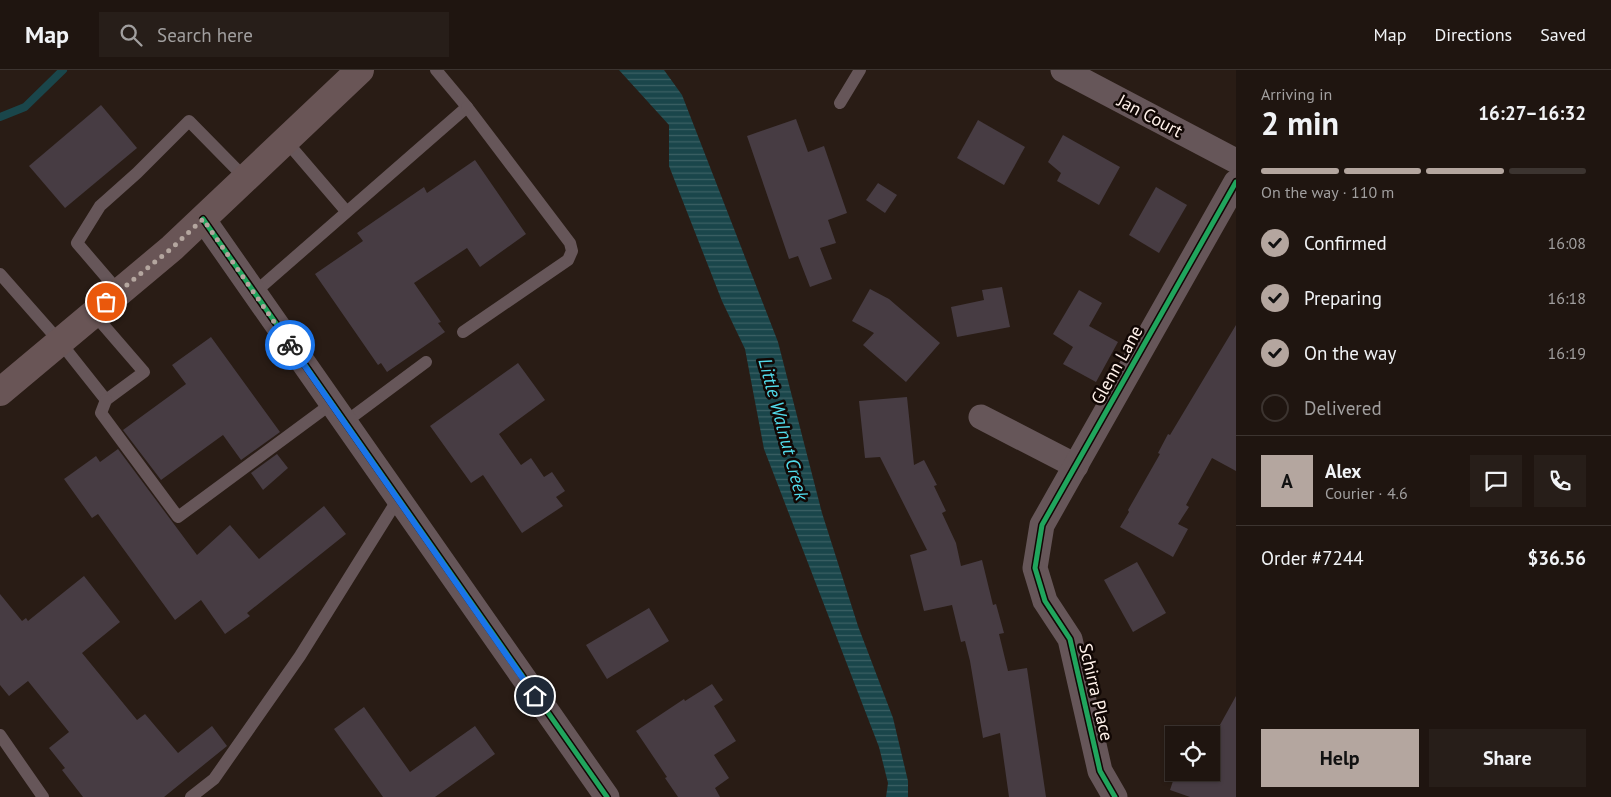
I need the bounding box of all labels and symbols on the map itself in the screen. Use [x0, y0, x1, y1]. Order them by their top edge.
street label: Jan Court [1113, 88, 1187, 142]
pin [85, 281, 127, 323]
courier [265, 320, 315, 370]
street label: Glenn Lane [1085, 321, 1148, 408]
water label: Little Walnut Creek [753, 355, 815, 504]
street label: Schirra Place [1074, 641, 1119, 743]
pin [514, 675, 556, 717]

